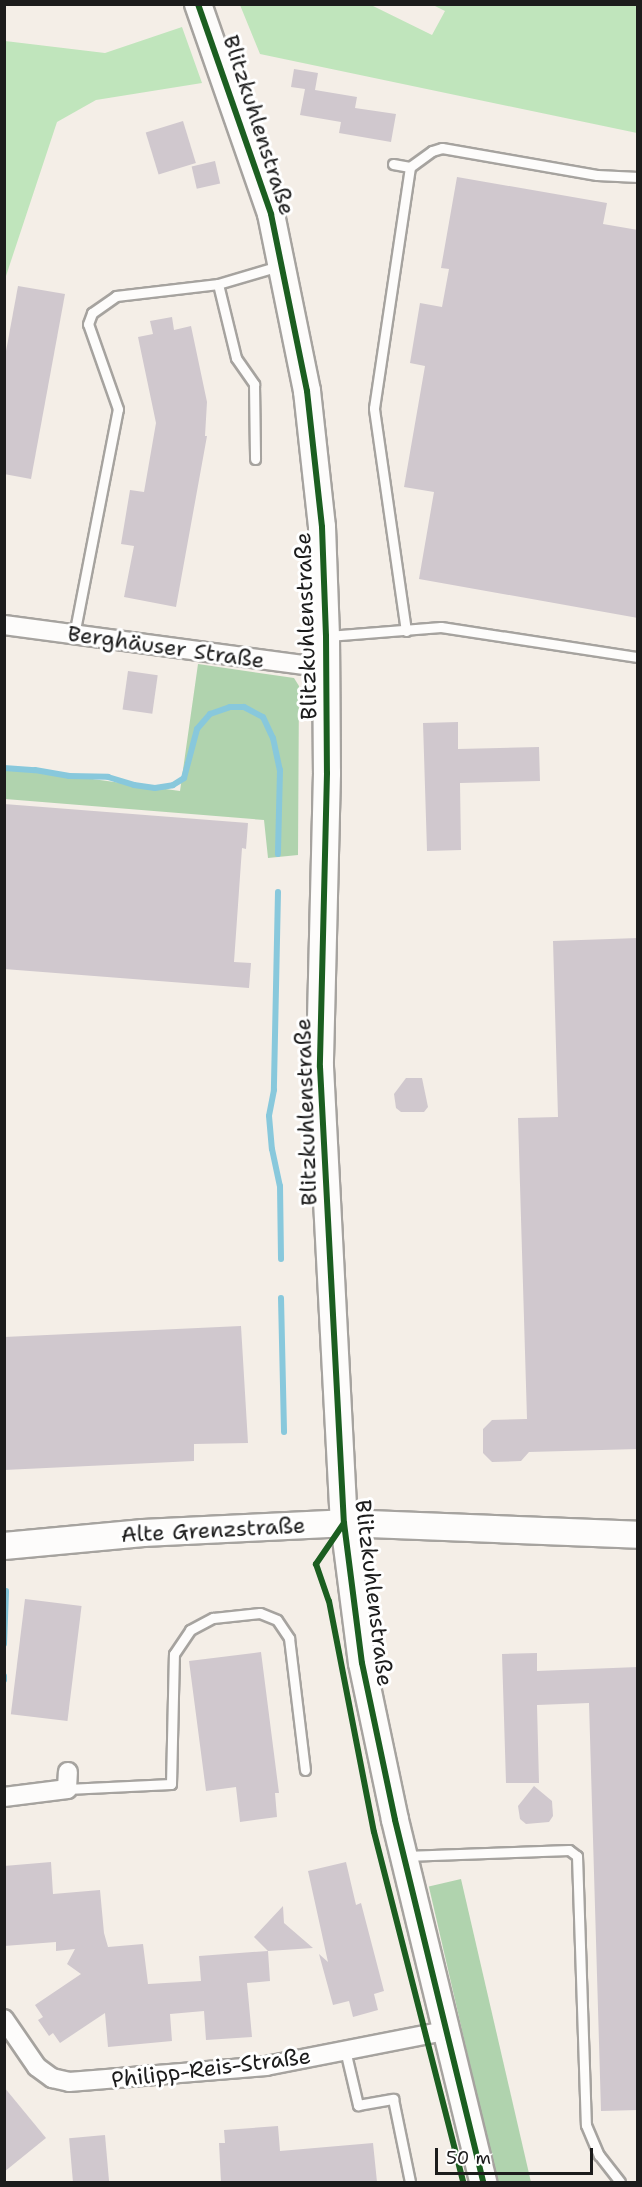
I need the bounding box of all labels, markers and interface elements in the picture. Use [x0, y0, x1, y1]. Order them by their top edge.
street label: Blitzkuhlenstraße [217, 32, 301, 218]
street label: Blitzkuhlenstraße [290, 532, 322, 720]
street label: Berghäuser Straße [66, 620, 266, 674]
street label: Blitzkuhlenstraße [290, 1018, 322, 1206]
street label: Blitzkuhlenstraße [349, 1498, 399, 1688]
street label: Alte Grenzstraße [120, 1512, 306, 1548]
street label: Philipp-Reis-Straße [110, 2043, 312, 2093]
scale bar [438, 2136, 596, 2174]
text: 50 m [446, 2146, 491, 2170]

